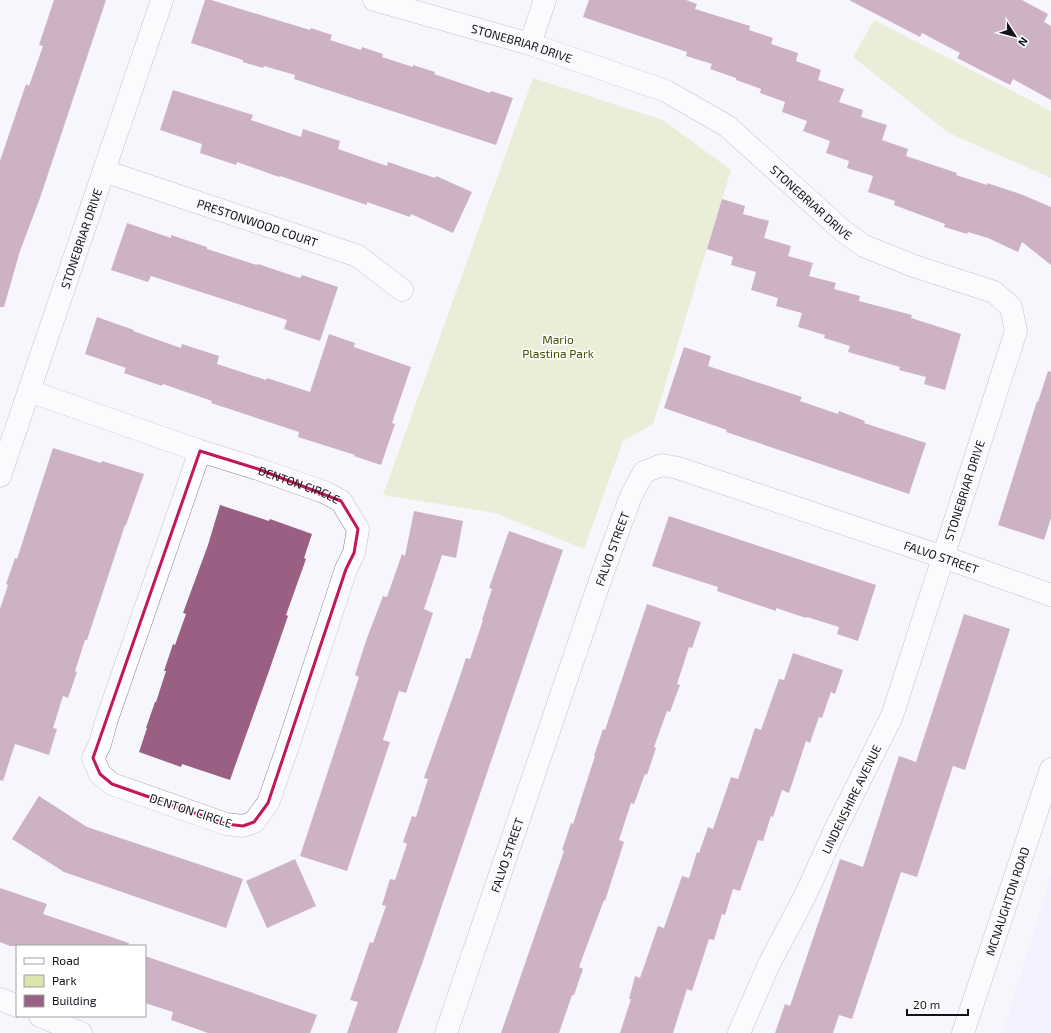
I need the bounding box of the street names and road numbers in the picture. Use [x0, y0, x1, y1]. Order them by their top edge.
street label: STONEBRIAR DRIVE [470, 21, 575, 65]
street label: STONEBRIAR DRIVE [768, 162, 855, 243]
street label: STONEBRIAR DRIVE [57, 186, 104, 290]
street label: PRESTONWOOD COURT [195, 196, 320, 249]
street label: STONEBRIAR DRIVE [941, 438, 987, 542]
street label: DENTON CIRCLE [257, 463, 343, 506]
street label: FALVO STREET [592, 509, 632, 588]
street label: FALVO STREET [902, 537, 981, 576]
street label: LINDENSHIRE AVENUE [818, 742, 884, 856]
street label: DENTON CIRCLE [148, 790, 234, 830]
street label: FALVO STREET [487, 816, 526, 894]
street label: MCNAUGHTON ROAD [982, 845, 1032, 957]

